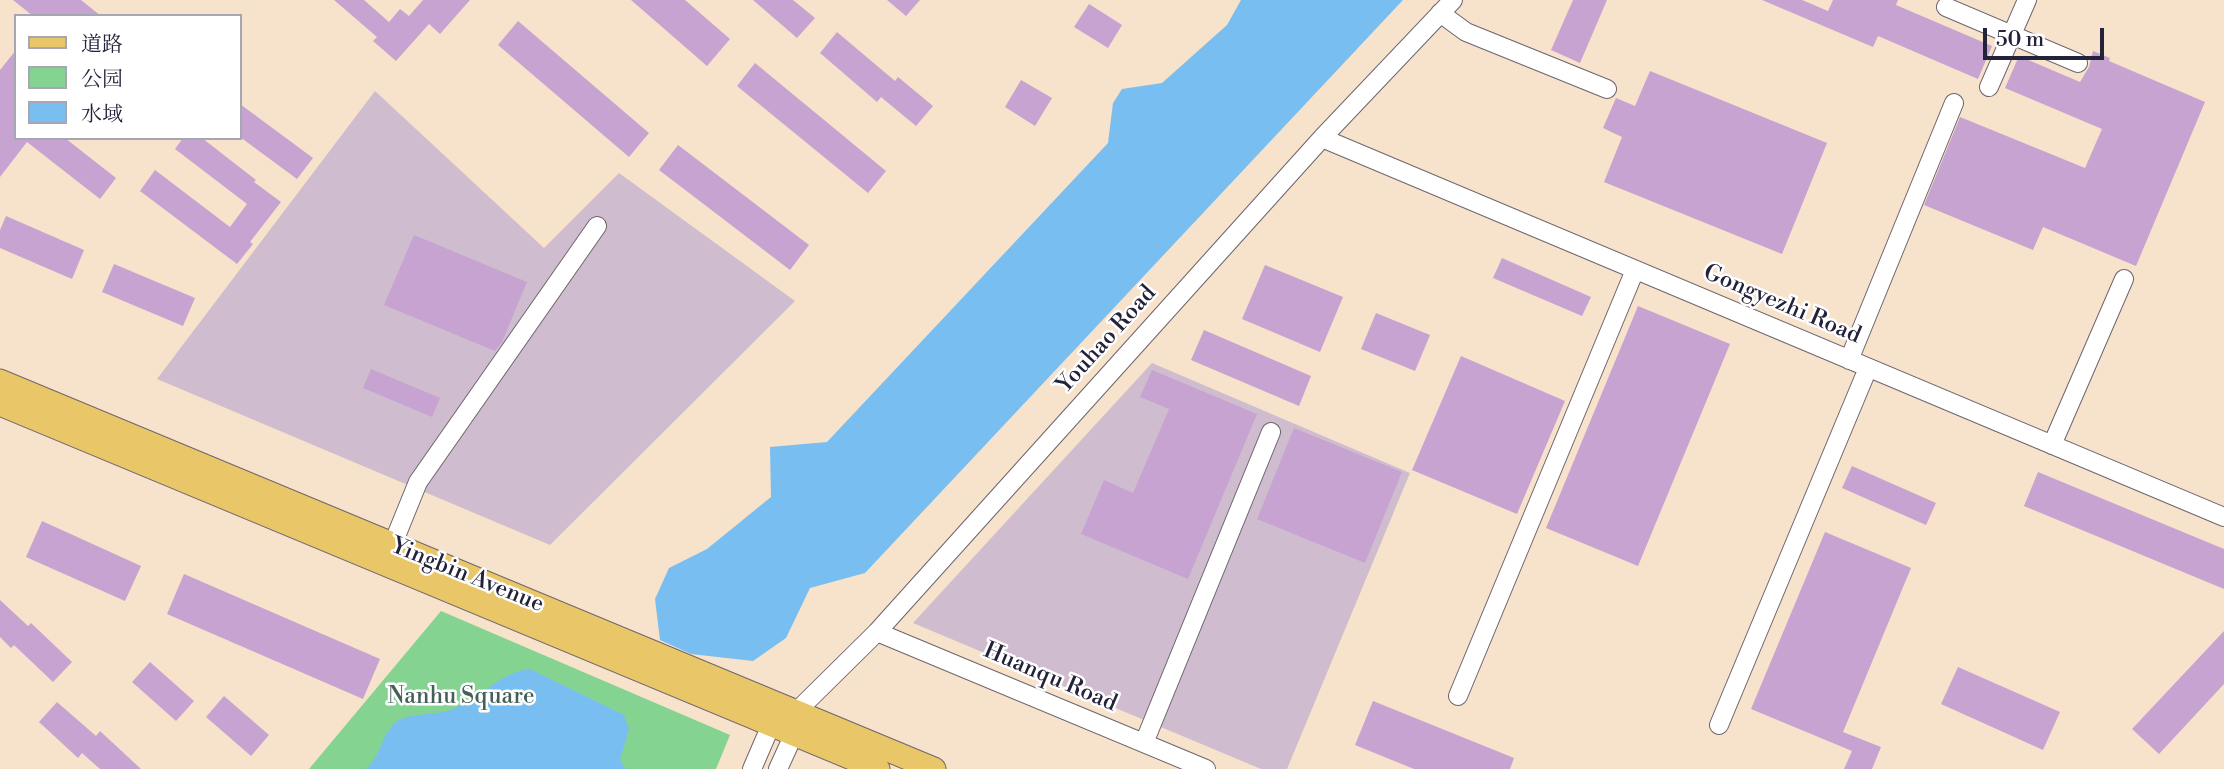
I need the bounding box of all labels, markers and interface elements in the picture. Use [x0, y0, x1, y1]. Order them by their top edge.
legend [14, 14, 242, 140]
scale bar [1986, 14, 2107, 58]
text: 50 m [1996, 27, 2044, 53]
text: 道路 [81, 32, 123, 58]
text: 公园 [81, 67, 123, 93]
text: 水域 [81, 102, 123, 128]
street label: Gongyezhi Road [1699, 259, 1865, 351]
street label: Youhao Road [1051, 280, 1163, 400]
street label: Yingbin Avenue [387, 533, 547, 619]
street label: Huanqu Road [979, 638, 1121, 718]
park label: Nanhu Square [387, 683, 535, 711]

